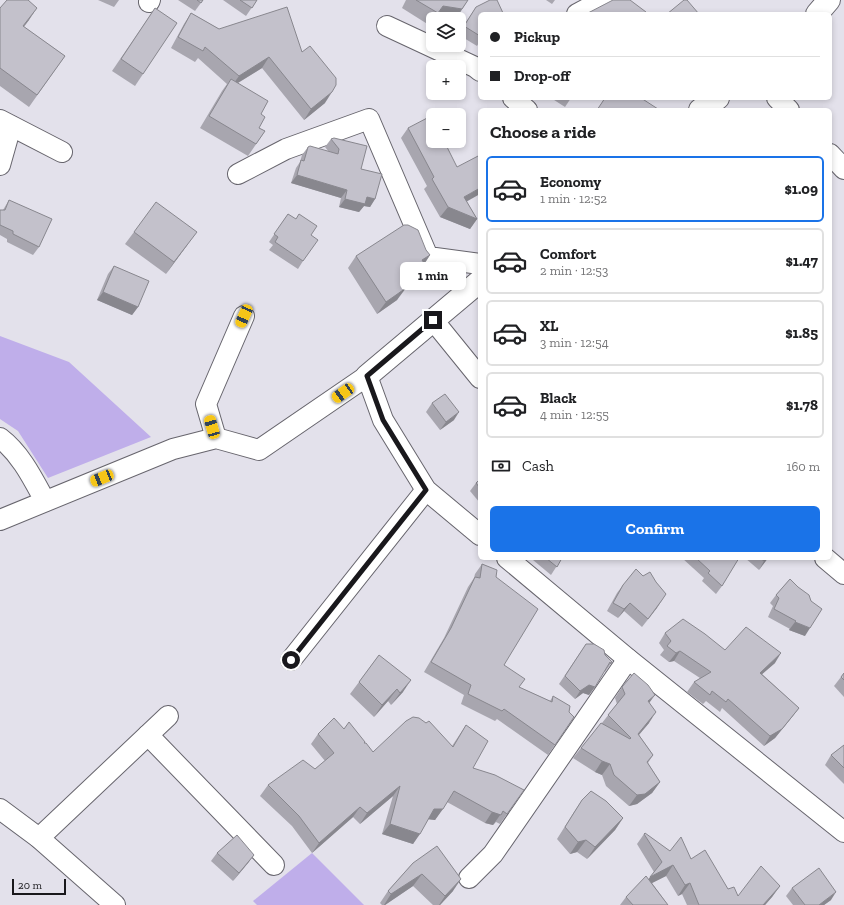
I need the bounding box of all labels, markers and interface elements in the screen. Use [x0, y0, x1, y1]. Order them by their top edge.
map controls [426, 12, 466, 148]
button: layers [426, 12, 466, 52]
text: Pickup [514, 28, 560, 46]
button: + [426, 60, 466, 100]
text: Drop-off [514, 67, 570, 85]
button: − [426, 108, 466, 148]
text: Choose a ride [490, 121, 596, 143]
icon: car [492, 171, 528, 207]
text: Economy [540, 173, 601, 191]
text: $1.09 [784, 180, 818, 198]
text: 1 min · 12:52 [540, 191, 607, 206]
icon: car [492, 243, 528, 279]
text: Comfort [540, 245, 596, 263]
text: $1.47 [785, 252, 818, 270]
callout: 1 min [400, 262, 466, 290]
text: 2 min · 12:53 [540, 263, 608, 278]
text: 1 min [418, 268, 448, 283]
car [234, 303, 254, 329]
route end [424, 311, 442, 329]
icon: car [492, 315, 528, 351]
text: XL [540, 317, 558, 335]
text: $1.85 [785, 324, 818, 342]
text: 3 min · 12:54 [540, 335, 609, 350]
car [330, 381, 356, 405]
icon: car [492, 387, 528, 423]
text: Black [540, 389, 577, 407]
text: $1.78 [786, 396, 818, 414]
text: 4 min · 12:55 [540, 407, 609, 422]
car [203, 414, 221, 440]
icon: cash [490, 455, 512, 477]
text: Cash [522, 457, 554, 475]
text: 160 m [786, 459, 820, 474]
car [89, 468, 115, 488]
button: Confirm [490, 506, 820, 552]
route start [282, 651, 300, 669]
scale bar [12, 877, 66, 896]
text: 20 m [18, 879, 42, 892]

